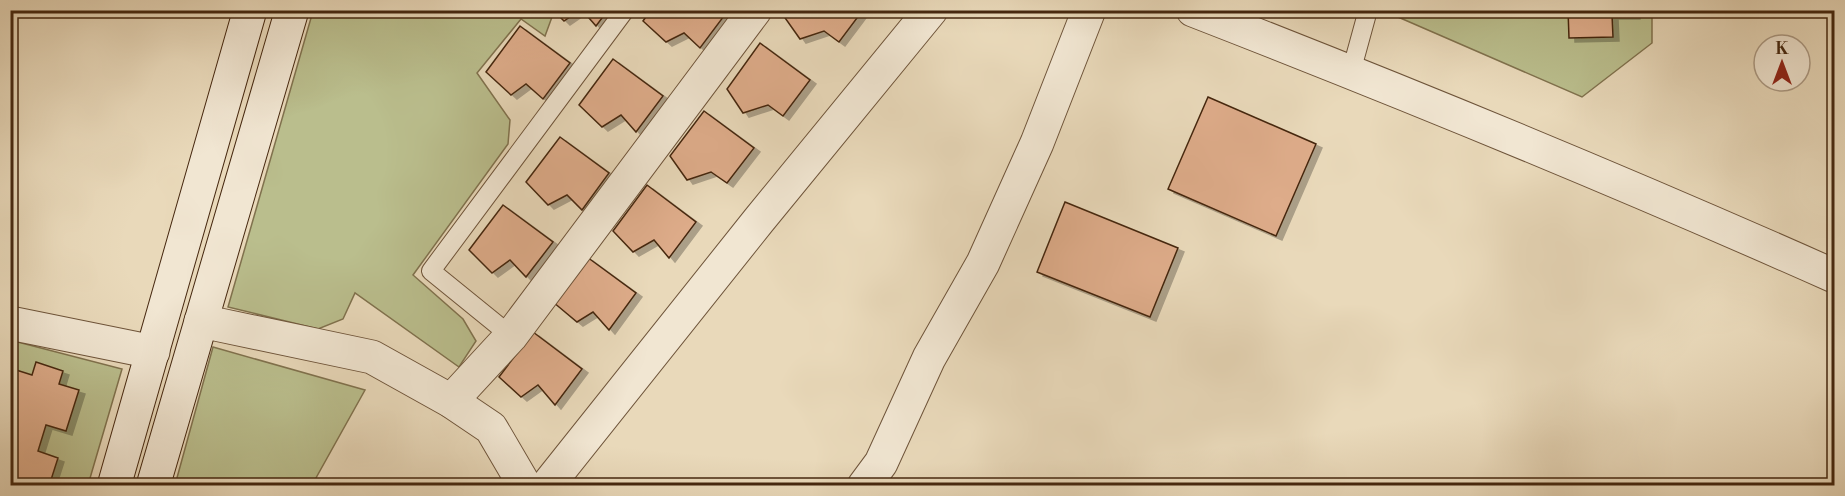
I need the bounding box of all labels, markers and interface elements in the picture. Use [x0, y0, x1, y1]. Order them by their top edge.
north arrow [1752, 33, 1812, 93]
text: K [1776, 39, 1790, 59]

